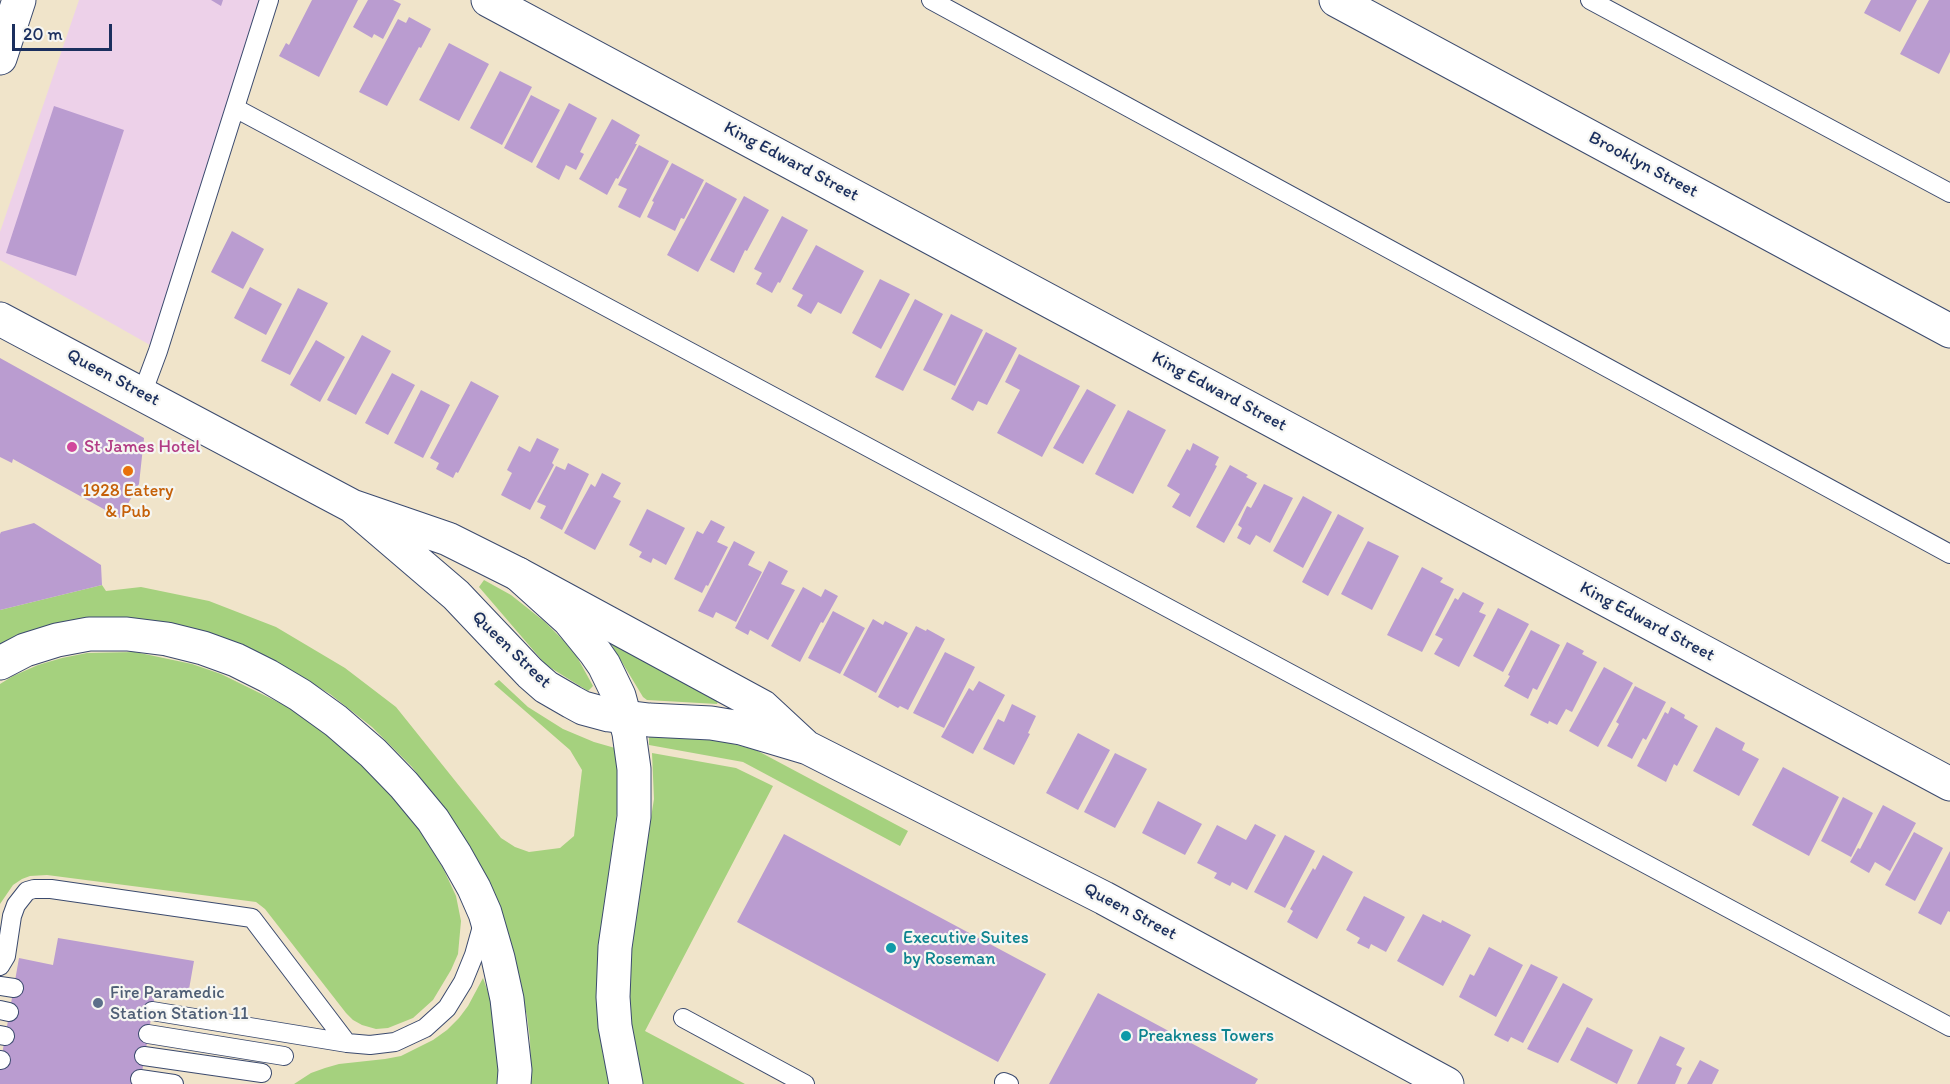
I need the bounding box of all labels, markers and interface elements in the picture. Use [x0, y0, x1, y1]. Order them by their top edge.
scale bar [15, 12, 116, 50]
text: 20 m [23, 23, 63, 45]
street label: King Edward Street [720, 117, 862, 207]
street label: Brooklyn Street [1584, 127, 1702, 203]
street label: Queen Street [63, 345, 163, 411]
street label: King Edward Street [1148, 347, 1290, 437]
place label: St James Hotel [84, 436, 200, 458]
marker: St James Hotel [65, 440, 79, 454]
marker: 1928 Eatery & Pub [121, 464, 135, 478]
place label: 1928 Eatery & Pub [83, 480, 173, 522]
street label: King Edward Street [1576, 577, 1718, 667]
street label: Queen Street [467, 607, 555, 693]
street label: Queen Street [1080, 879, 1180, 945]
place label: Executive Suites by Roseman [903, 927, 1029, 970]
marker: Executive Suites by Roseman [884, 941, 898, 955]
place label: Fire Paramedic Station Station 11 [110, 982, 249, 1024]
marker: Fire Paramedic Station Station 11 [91, 996, 105, 1010]
place label: Preakness Towers [1138, 1025, 1274, 1047]
marker: Preakness Towers [1119, 1029, 1133, 1043]

